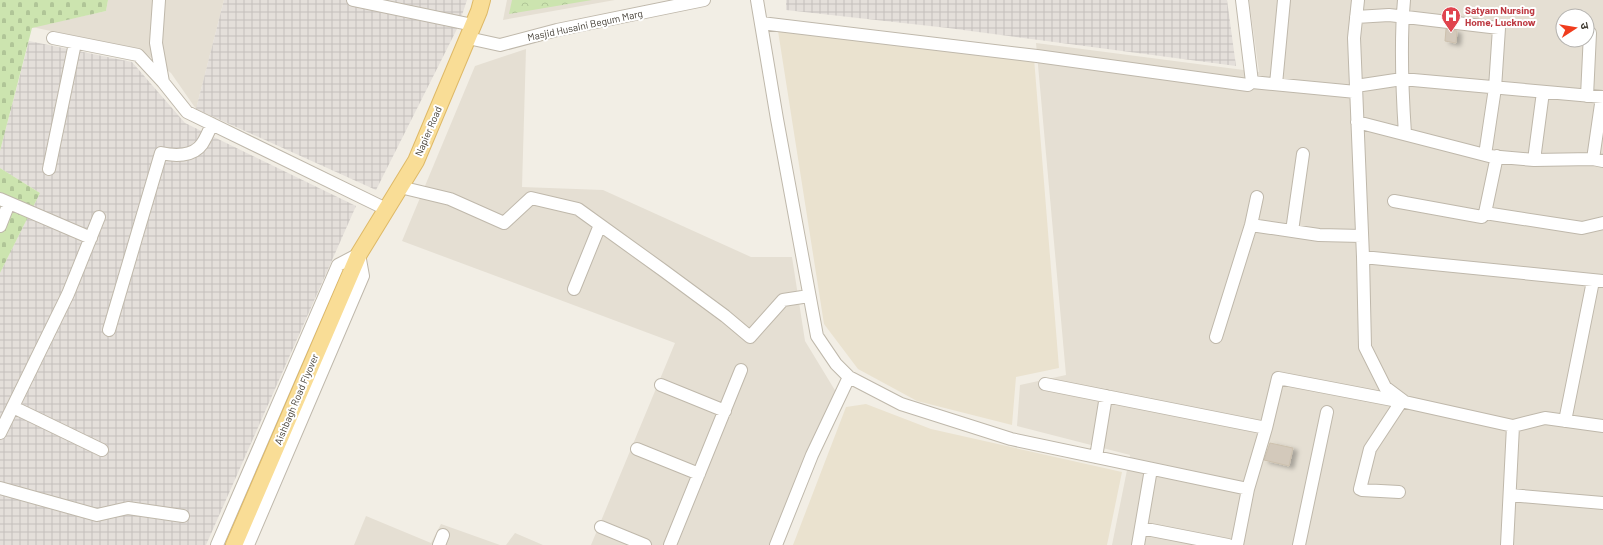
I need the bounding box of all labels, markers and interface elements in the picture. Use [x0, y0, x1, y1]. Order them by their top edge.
place label: Satyam Nursing Home, Lucknow [1465, 4, 1536, 28]
hospital icon: Satyam Nursing Home, Lucknow [1440, 5, 1462, 33]
street label: Masjid Husaini Begum Marg [526, 7, 644, 43]
north arrow [1555, 8, 1595, 48]
text: उ [1578, 21, 1592, 31]
street label: Napier Road [412, 104, 444, 158]
street label: Aishbagh Road Flyover [271, 351, 321, 446]

